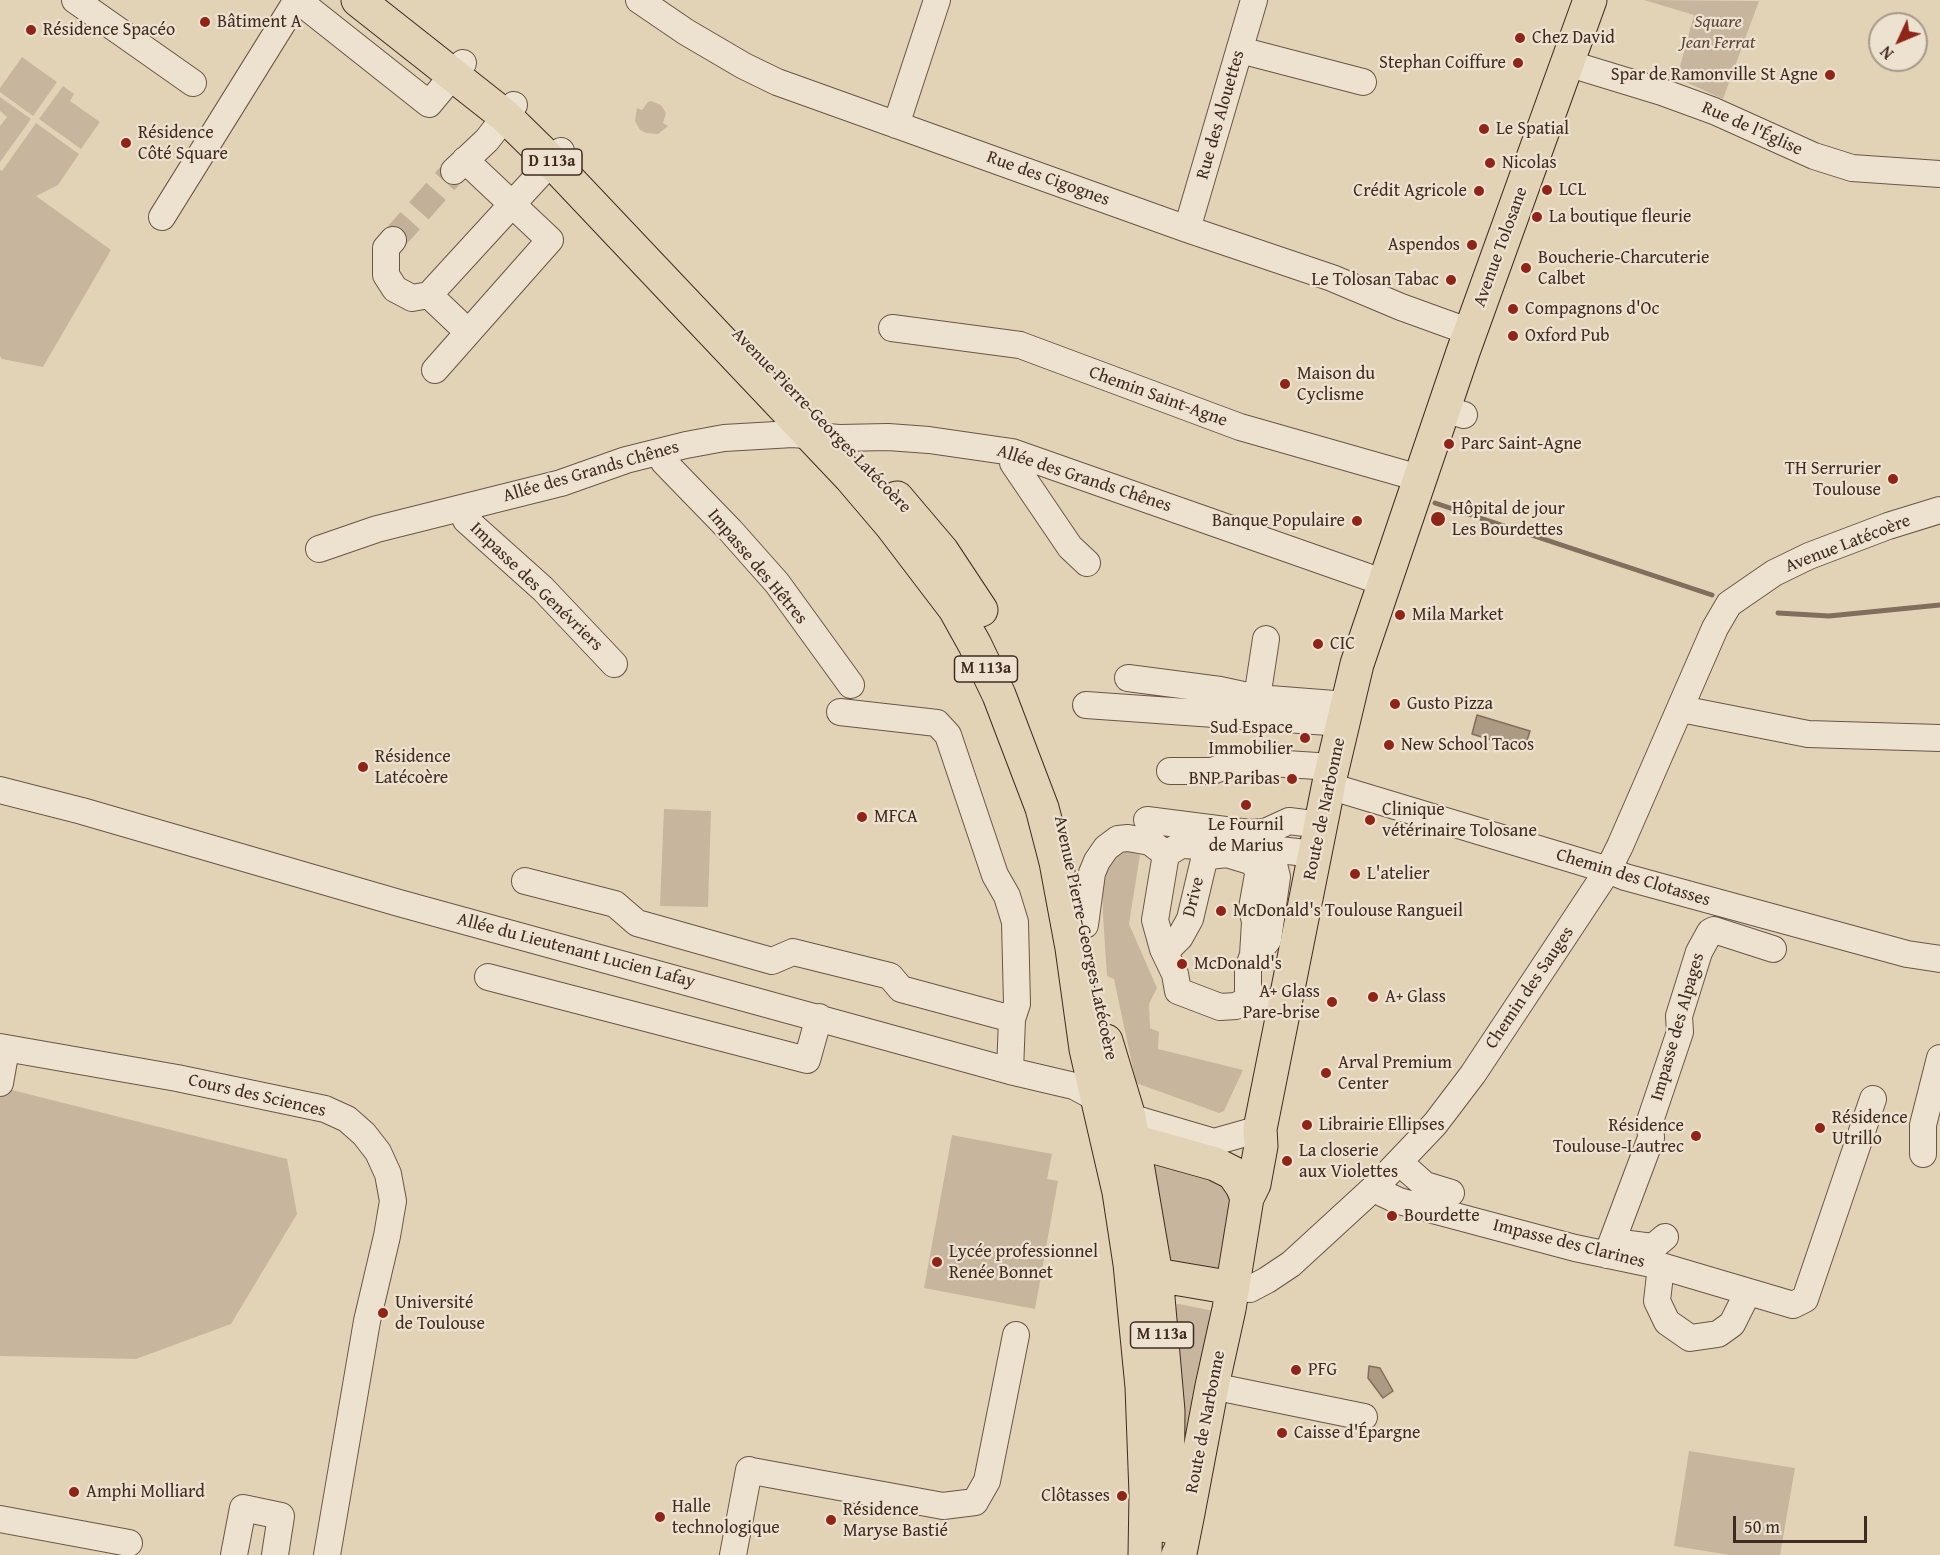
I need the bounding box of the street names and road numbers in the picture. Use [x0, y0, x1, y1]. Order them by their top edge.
street label: Rue des Alouettes [1192, 48, 1250, 182]
street label: Rue de l'Église [1698, 97, 1806, 161]
street label: Rue des Cigognes [984, 147, 1112, 211]
road number: D 113a [522, 149, 582, 175]
street label: Avenue Tolosane [1469, 184, 1533, 310]
street label: Avenue Pierre-Georges Latécoère [727, 324, 915, 518]
street label: Chemin Saint-Agne [1086, 362, 1230, 432]
street label: Allée des Grands Chênes [500, 436, 682, 508]
street label: Allée des Grands Chênes [994, 441, 1174, 517]
street label: Impasse des Hêtres [703, 505, 811, 629]
street label: Avenue Latécoère [1782, 510, 1914, 578]
street label: Impasse des Genévriers [465, 518, 607, 656]
road number: M 113a [954, 656, 1018, 682]
street label: Route de Narbonne [1299, 736, 1351, 882]
street label: Avenue Pierre-Georges Latécoère [1049, 814, 1121, 1062]
street label: Chemin des Clotasses [1553, 844, 1713, 912]
street label: Drive [1179, 875, 1209, 919]
street label: Allée du Lieutenant Lucien Lafay [455, 909, 697, 993]
street label: Chemin des Sauges [1481, 923, 1579, 1053]
street label: Impasse des Alpages [1647, 950, 1709, 1104]
street label: Cours des Sciences [186, 1070, 328, 1122]
street label: Impasse des Clarines [1491, 1215, 1647, 1273]
road number: M 113a [1130, 1322, 1194, 1348]
street label: Route de Narbonne [1182, 1349, 1230, 1495]

